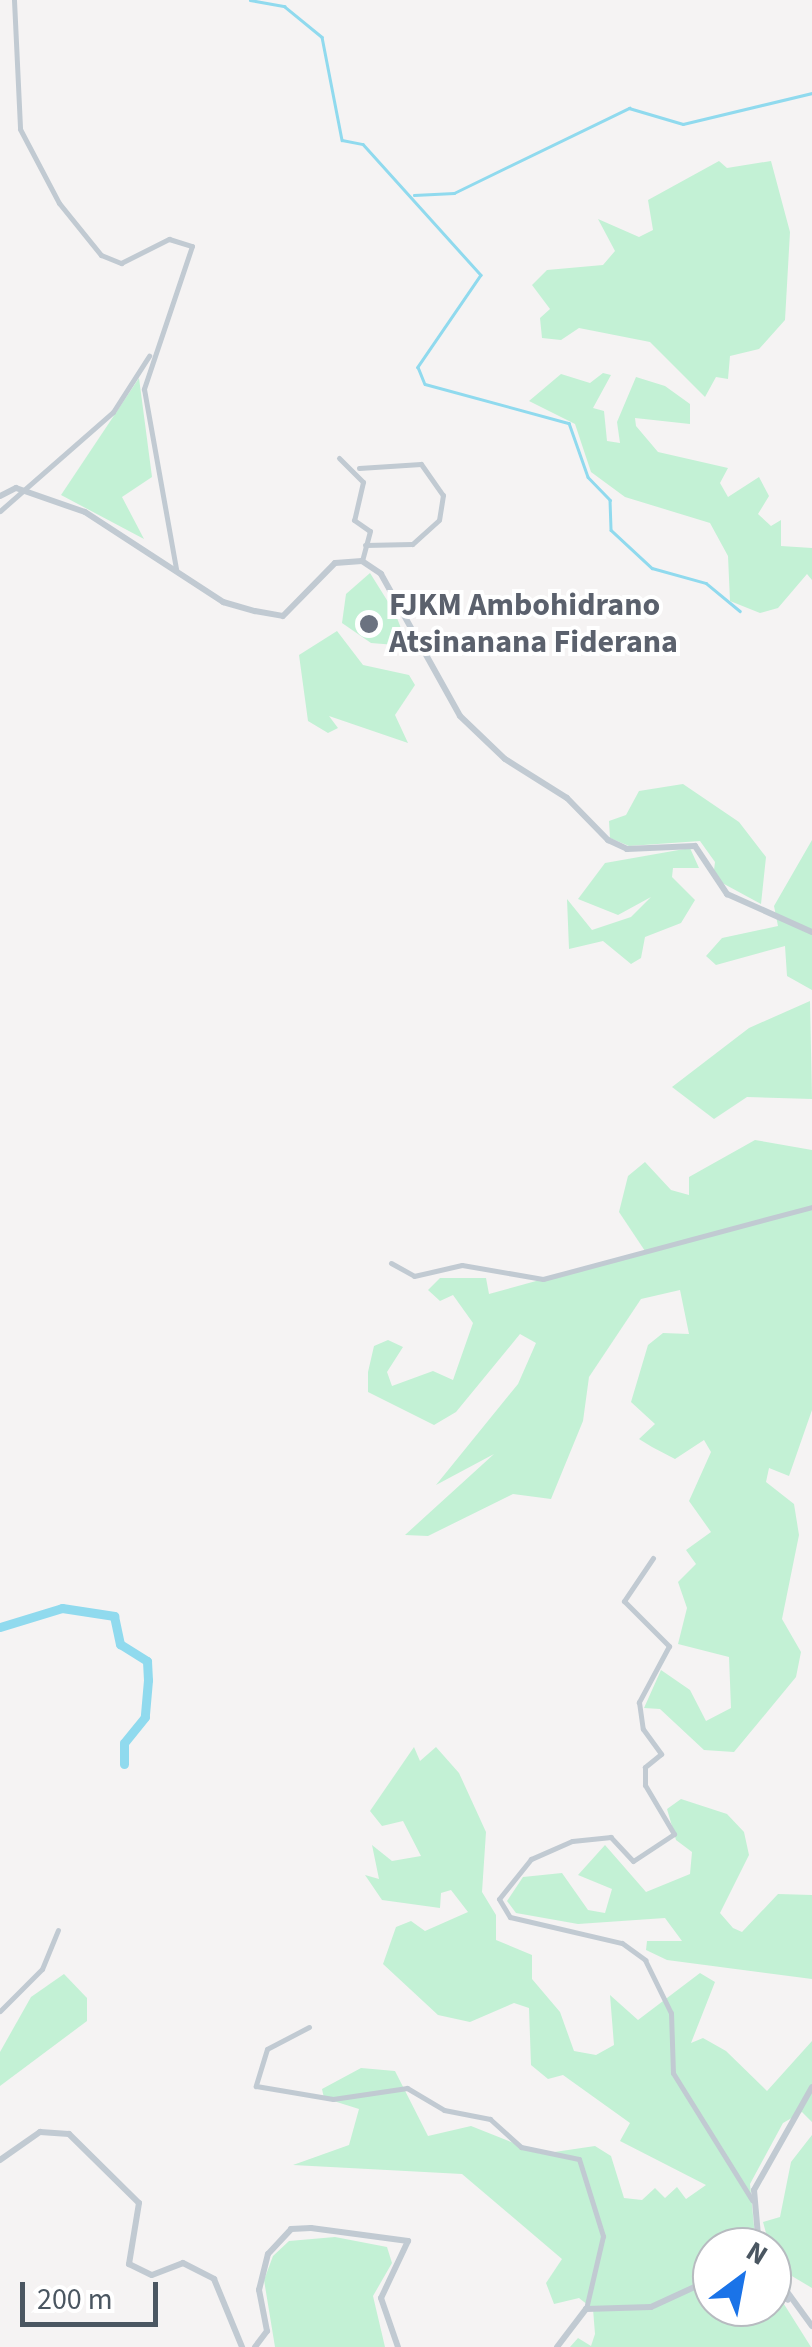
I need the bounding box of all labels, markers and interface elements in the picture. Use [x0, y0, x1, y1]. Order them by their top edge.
place label: FJKM Ambohidrano Atsinanana Fiderana [389, 587, 678, 662]
marker: FJKM Ambohidrano Atsinanana Fiderana [358, 613, 380, 635]
north arrow [692, 2227, 792, 2327]
text: N [738, 2231, 775, 2275]
scale bar [25, 2262, 162, 2324]
text: 200 m [37, 2278, 113, 2321]

